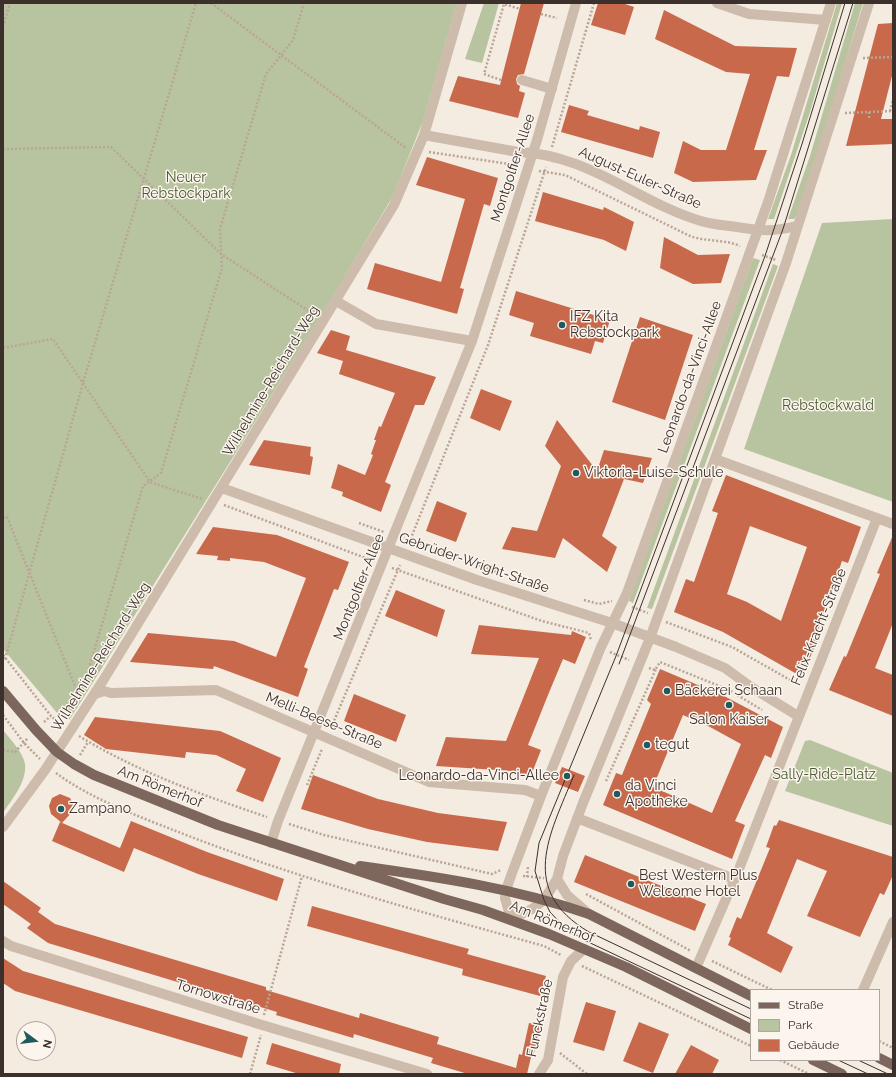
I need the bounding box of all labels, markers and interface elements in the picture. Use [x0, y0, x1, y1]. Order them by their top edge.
street label: Montgolfier-Allee [488, 112, 538, 224]
street label: August-Euler-Straße [576, 143, 704, 213]
park label: Neuer Rebstockpark [141, 170, 231, 202]
street label: Leonardo-da-Vinci-Allee [655, 299, 725, 455]
street label: Wilhelmine-Reichard-Weg [219, 303, 323, 459]
place label: IFZ Kita Rebstockpark [570, 309, 659, 342]
marker: IFZ Kita Rebstockpark [557, 320, 567, 330]
park label: Rebstockwald [782, 398, 874, 414]
place label: Viktoria-Luise-Schule [584, 465, 723, 481]
marker: Viktoria-Luise-Schule [571, 468, 581, 478]
street label: Gebrüder-Wright-Straße [397, 529, 551, 597]
street label: Montgolfier-Allee [330, 531, 388, 643]
street label: Felix-Kracht-Straße [788, 566, 850, 688]
street label: Wilhelmine-Reichard-Weg [48, 579, 154, 735]
place label: Bäckerei Schaan [675, 683, 782, 699]
marker: Bäckerei Schaan [662, 686, 672, 696]
street label: Melli-Beese-Straße [263, 689, 385, 753]
marker: Salon Kaiser [724, 700, 734, 710]
place label: Salon Kaiser [689, 712, 769, 728]
place label: tegut [655, 737, 689, 753]
marker: tegut [642, 740, 652, 750]
street label: Am Römerhof [115, 762, 205, 812]
park label: Sally-Ride-Platz [772, 767, 876, 783]
place label: Leonardo-da-Vinci-Allee [398, 768, 559, 784]
marker: Leonardo-da-Vinci-Allee [562, 771, 572, 781]
place label: da Vinci Apotheke [625, 778, 688, 810]
marker: da Vinci Apotheke [612, 789, 622, 799]
place label: Zampano [69, 801, 131, 817]
marker: Zampano [56, 804, 66, 814]
place label: Best Western Plus Welcome Hotel [639, 868, 757, 900]
marker: Best Western Plus Welcome Hotel [626, 879, 636, 889]
street label: Am Römerhof [507, 897, 597, 947]
street label: Tornowstraße [174, 976, 262, 1018]
street label: Funckstraße [524, 977, 556, 1059]
legend [750, 989, 880, 1061]
text: Straße [788, 998, 824, 1012]
text: Park [788, 1018, 813, 1032]
north arrow [16, 1021, 56, 1061]
text: N [40, 1038, 54, 1050]
text: Gebäude [788, 1038, 839, 1052]

